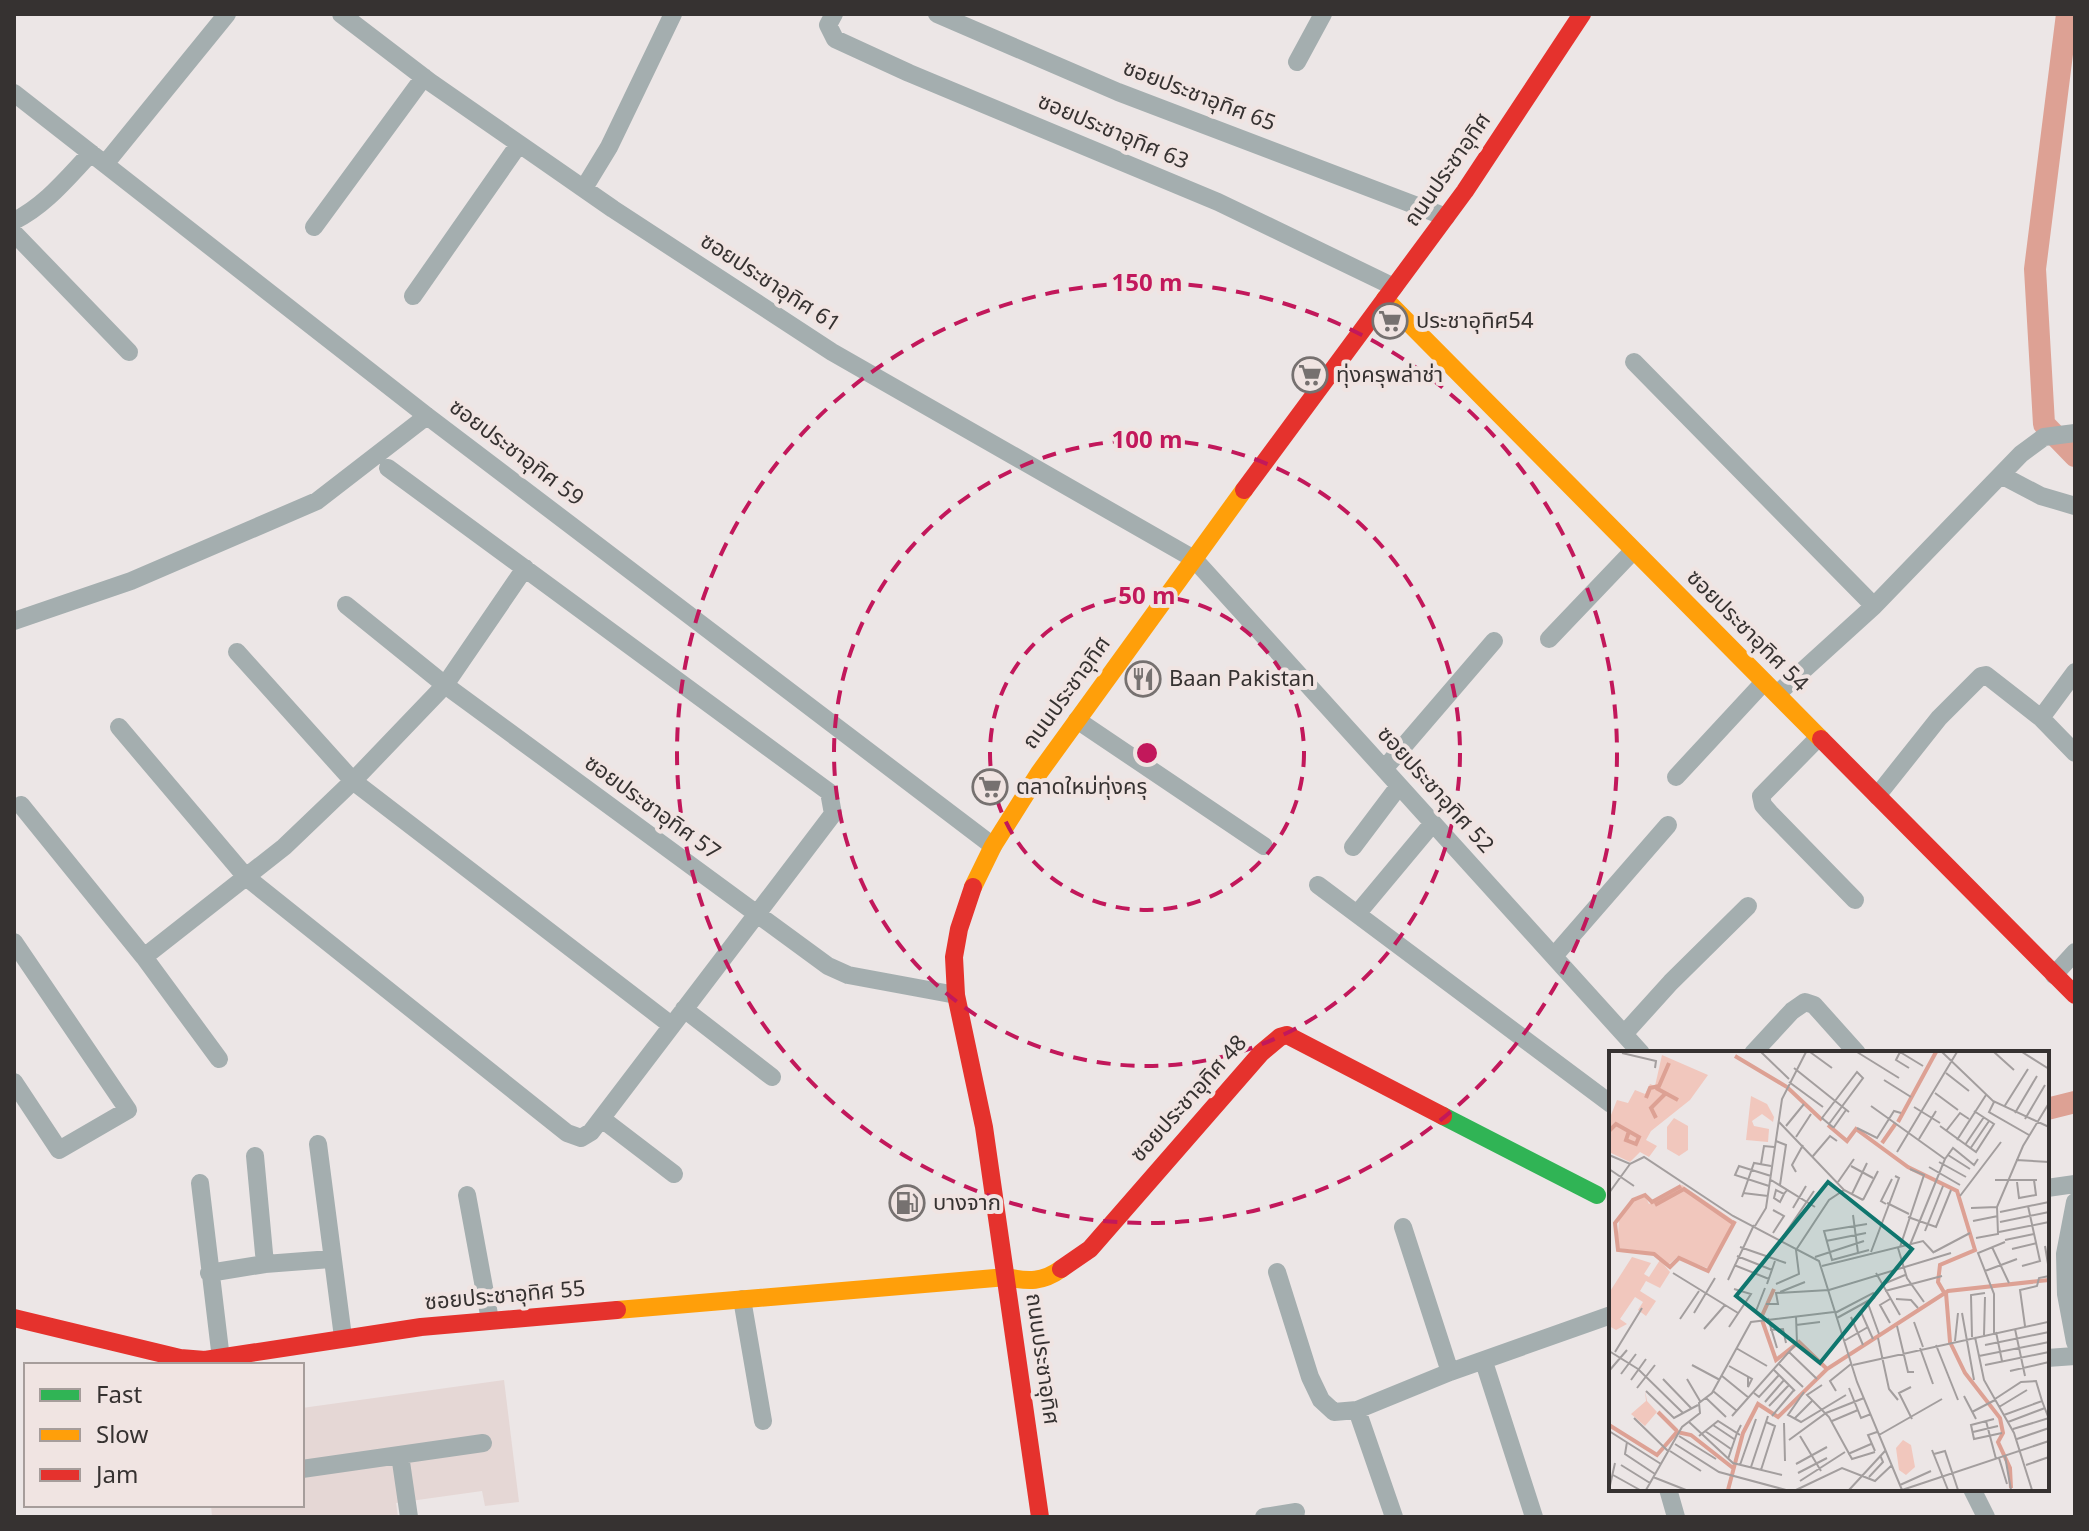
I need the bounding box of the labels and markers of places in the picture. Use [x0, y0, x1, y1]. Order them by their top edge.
supermarket icon: ประชาอุทิศ54 [1371, 302, 1409, 340]
place label: ประชาอุทิศ54 [1416, 305, 1534, 338]
supermarket icon: ทุ่งครุพล่าช่า [1291, 356, 1329, 394]
place label: ทุ่งครุพล่าช่า [1336, 359, 1443, 392]
restaurant icon: Baan Pakistan [1124, 660, 1162, 698]
place label: Baan Pakistan [1169, 663, 1315, 696]
centre of rings [1133, 739, 1161, 767]
supermarket icon: ตลาดใหม่ทุ่งครุ [971, 768, 1009, 806]
place label: ตลาดใหม่ทุ่งครุ [1016, 771, 1147, 804]
fuel station icon: บางจาก [888, 1184, 926, 1222]
place label: บางจาก [933, 1187, 1001, 1220]

